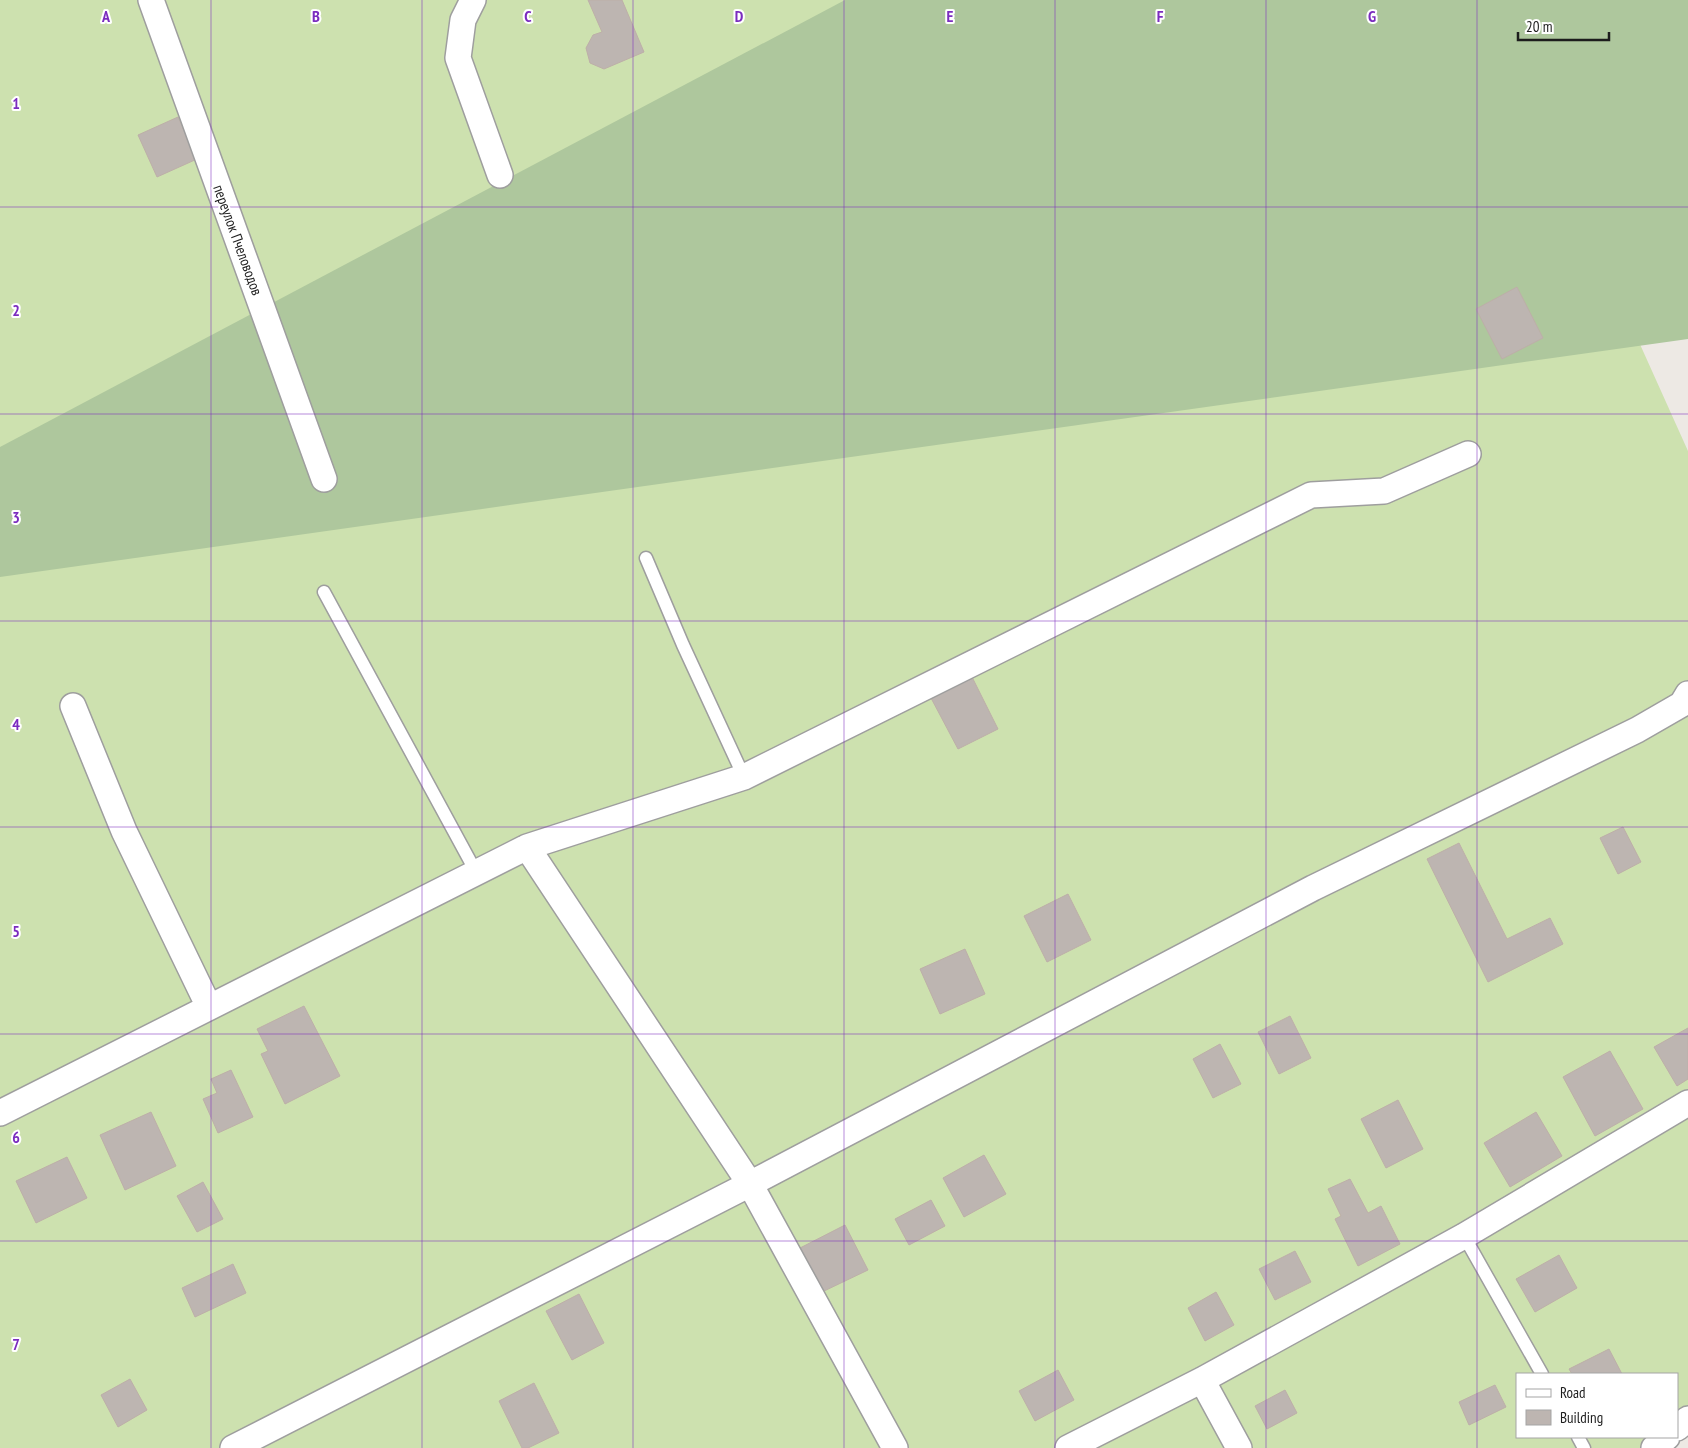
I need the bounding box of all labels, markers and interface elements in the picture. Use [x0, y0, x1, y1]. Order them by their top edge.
text: A [101, 6, 111, 26]
text: B [312, 6, 320, 26]
text: C [524, 6, 532, 26]
text: D [735, 6, 744, 26]
text: E [947, 6, 954, 26]
text: F [1157, 6, 1164, 26]
text: G [1368, 6, 1376, 26]
scale bar [1518, 10, 1609, 42]
text: 20 m [1526, 17, 1552, 36]
text: 1 [12, 93, 20, 113]
street label: переулок Пчеловодов [209, 182, 267, 298]
text: 2 [12, 300, 20, 320]
text: 3 [12, 507, 20, 527]
text: 4 [12, 714, 20, 734]
text: 5 [12, 921, 20, 941]
text: 6 [12, 1127, 20, 1147]
text: 7 [12, 1334, 20, 1354]
legend [1516, 1373, 1678, 1438]
text: Road [1560, 1383, 1586, 1402]
text: Building [1560, 1408, 1603, 1427]

